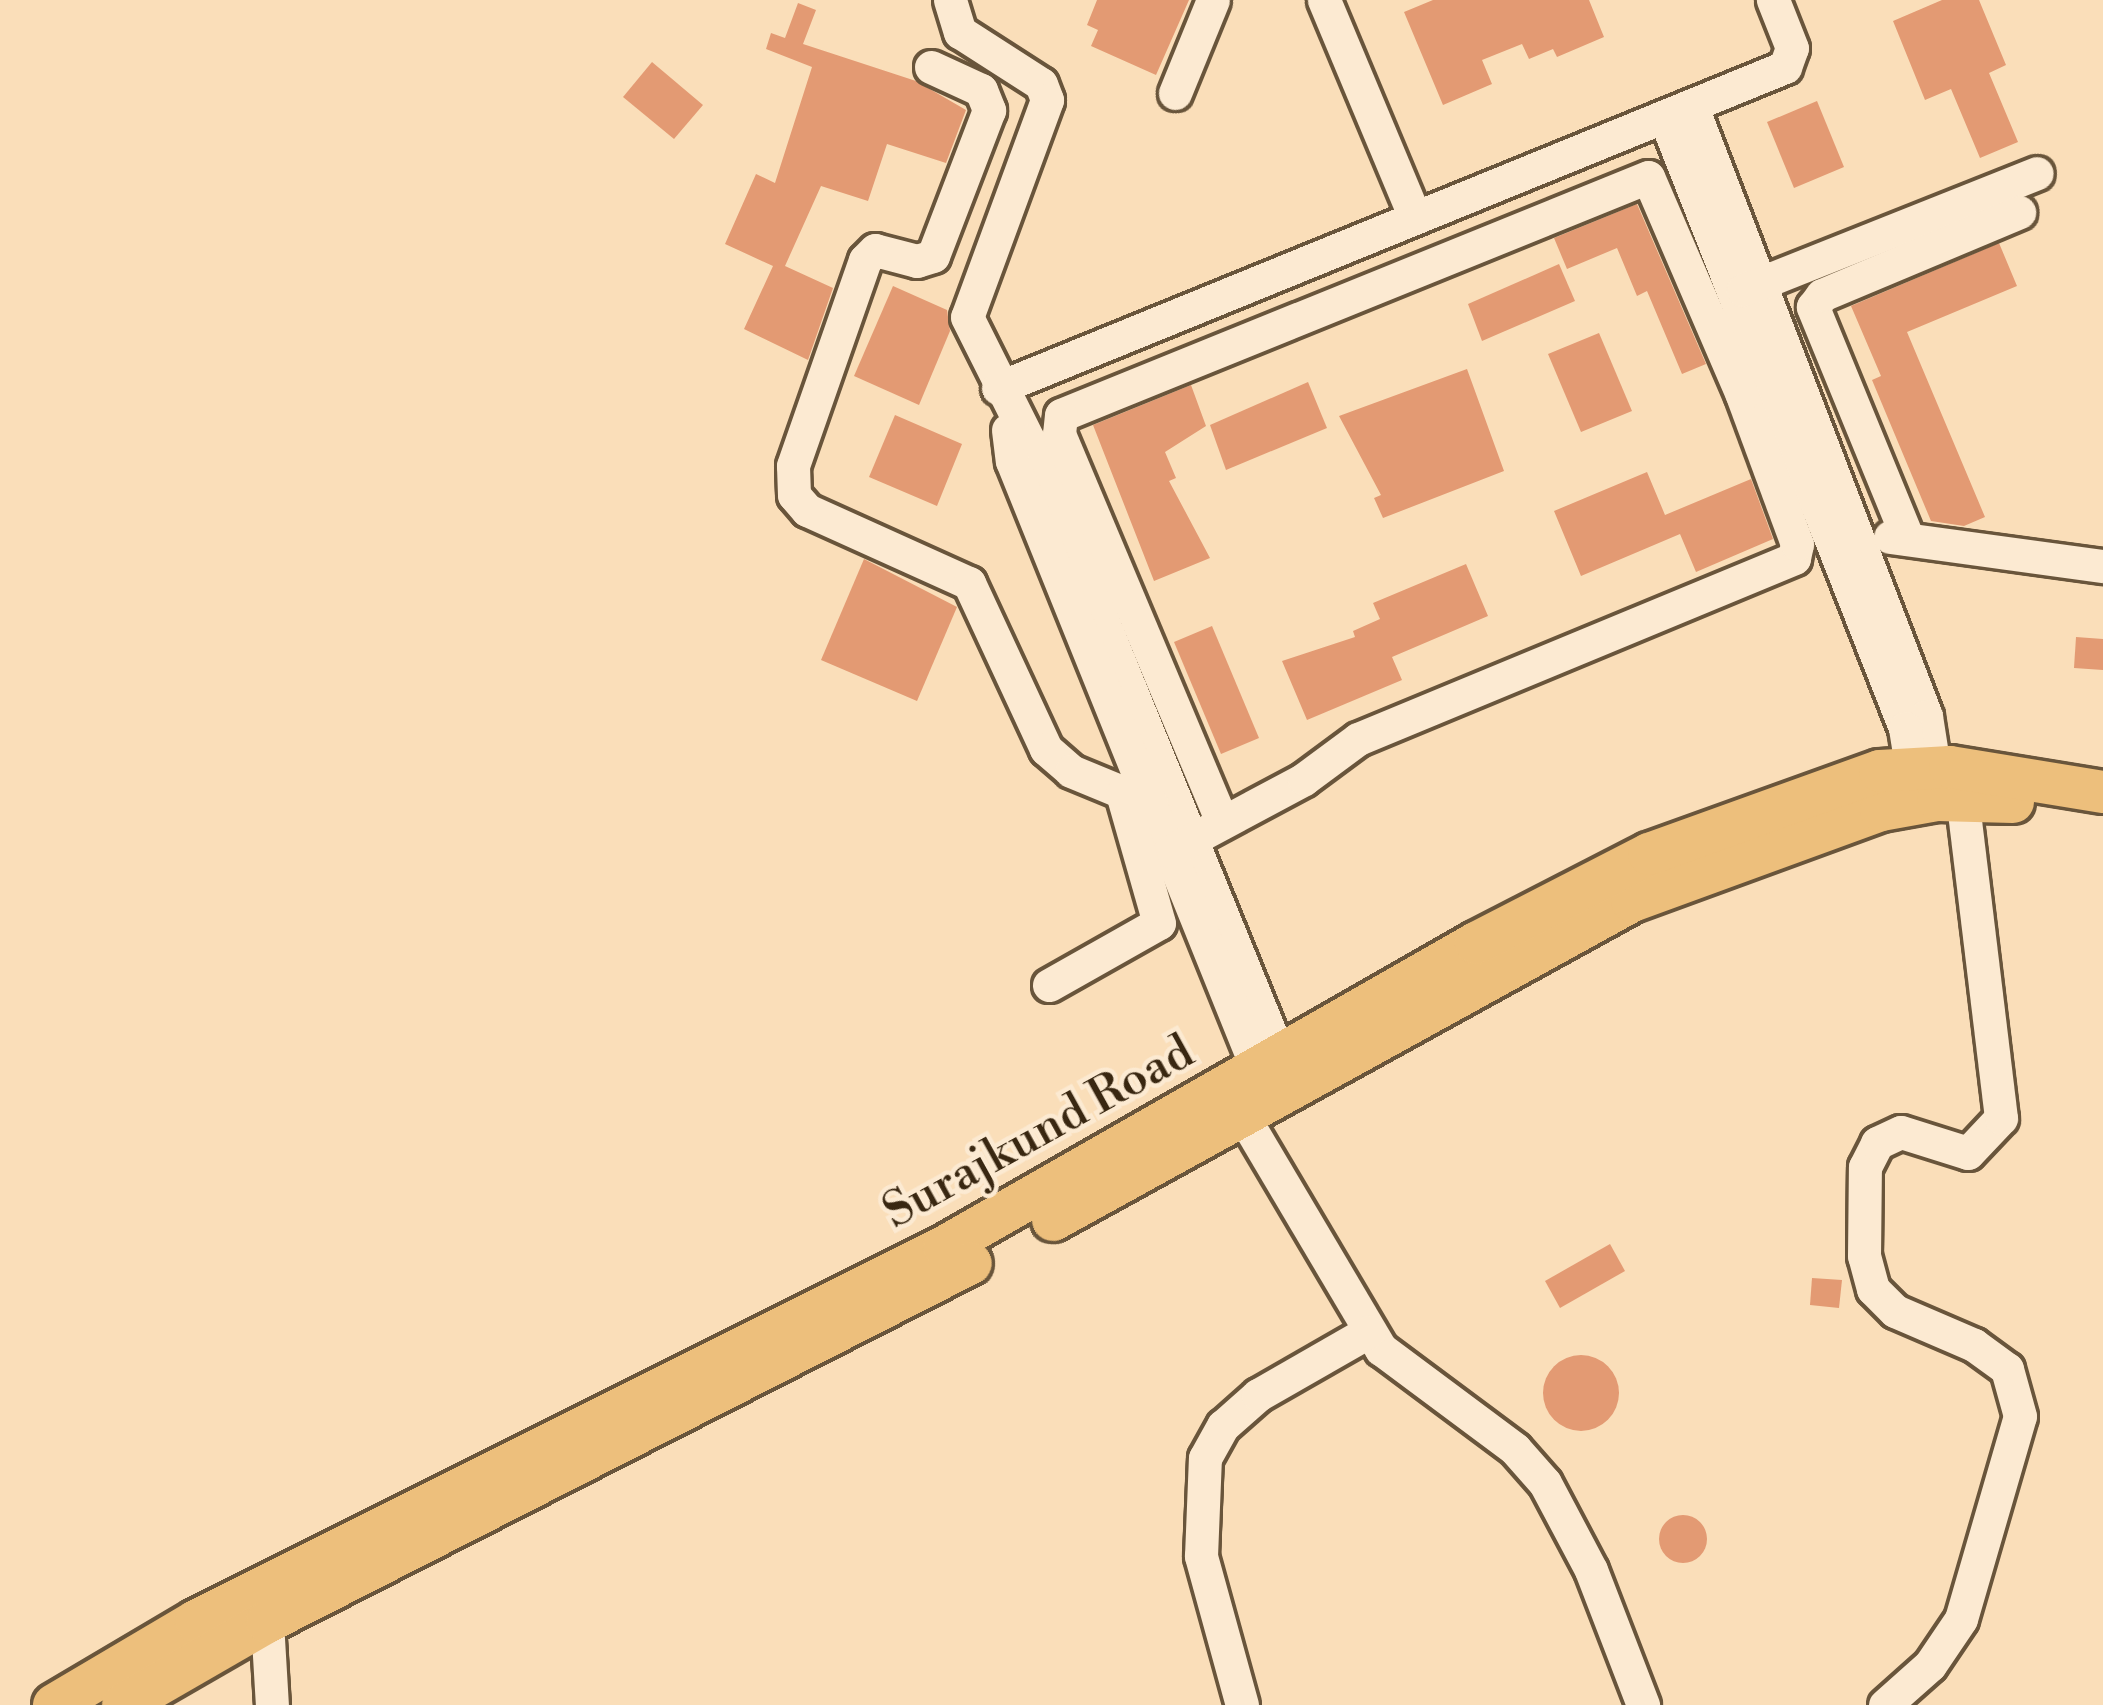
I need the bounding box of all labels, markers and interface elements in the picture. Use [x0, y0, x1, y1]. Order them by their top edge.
street label: Surajkund Road [874, 1024, 1204, 1242]

